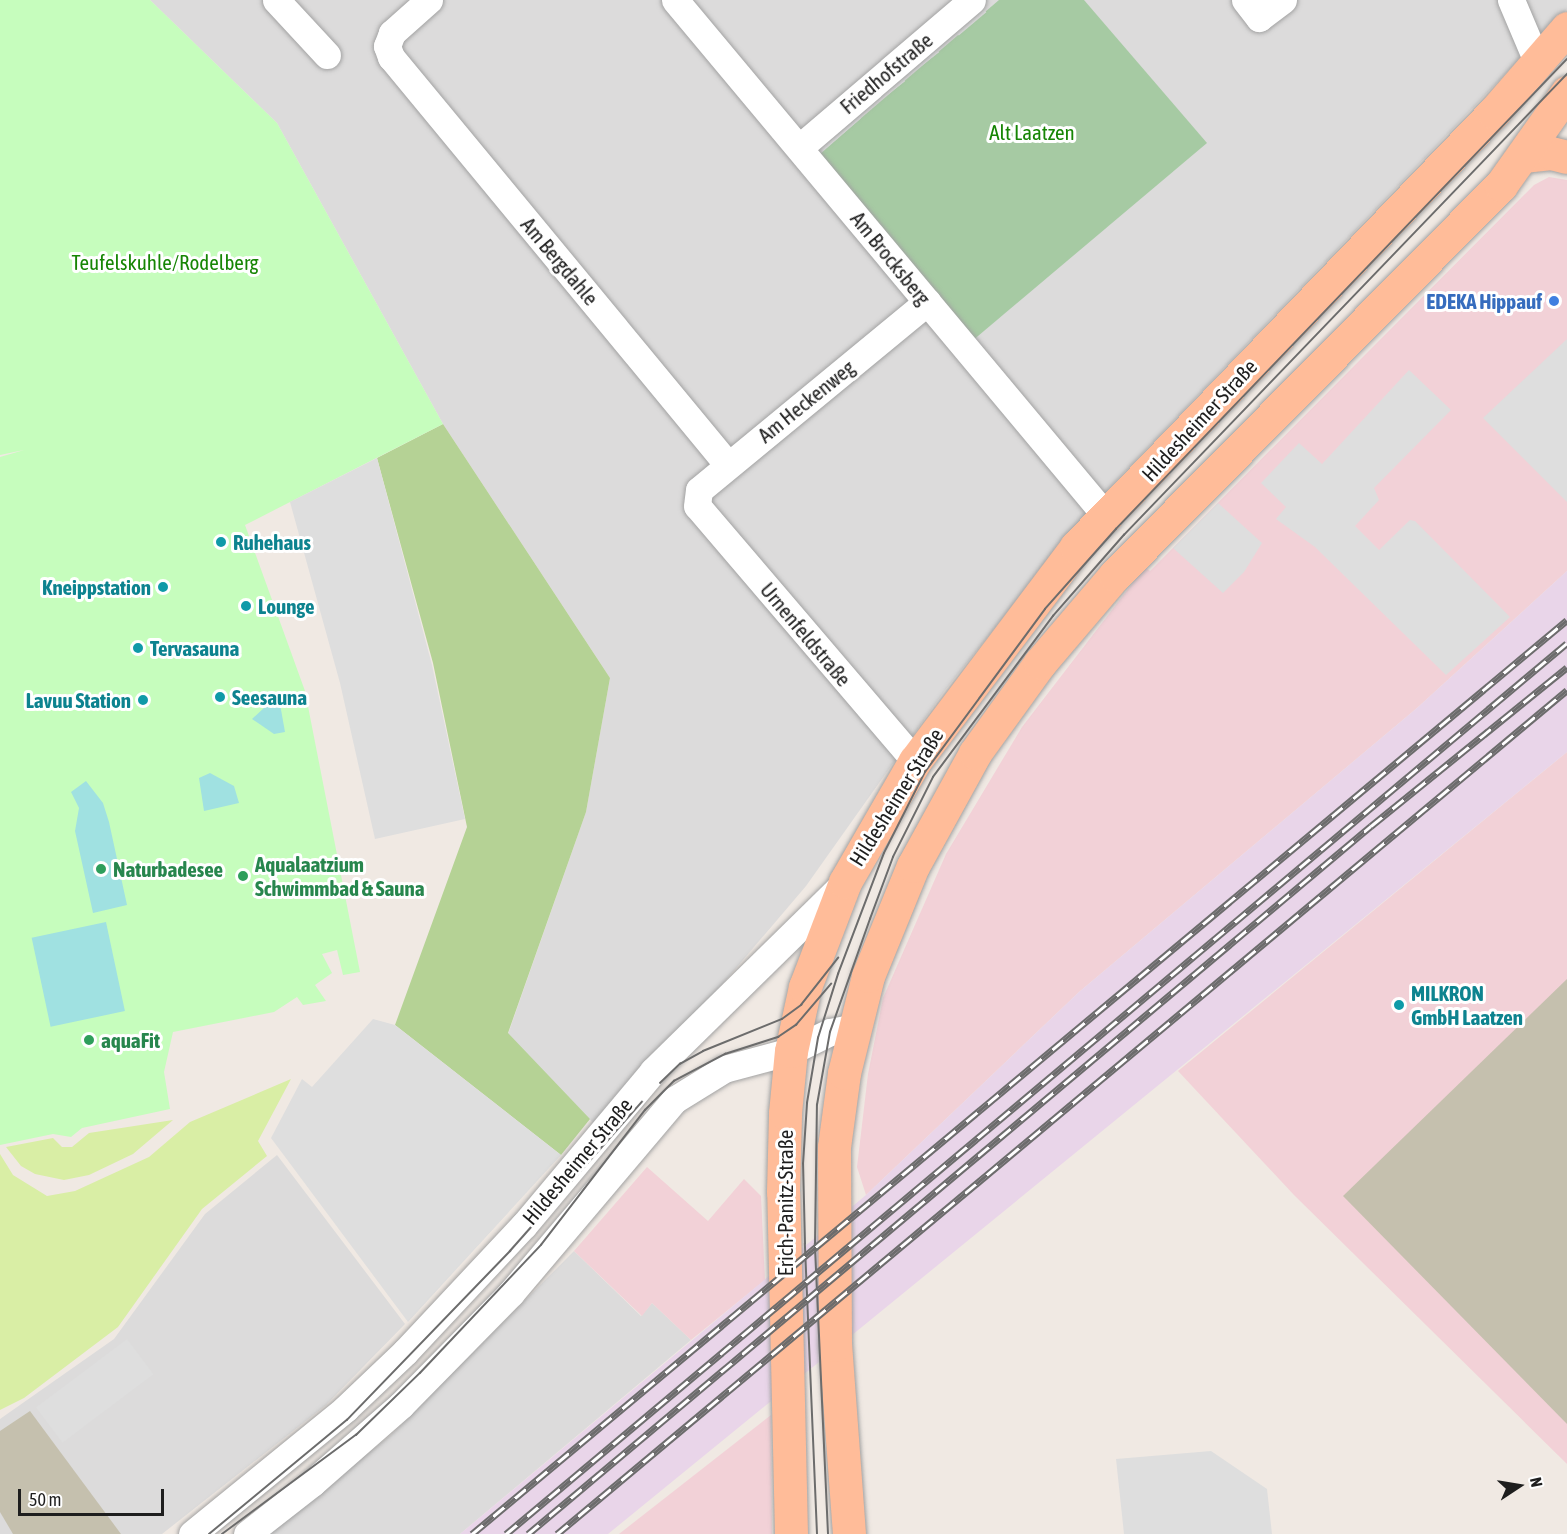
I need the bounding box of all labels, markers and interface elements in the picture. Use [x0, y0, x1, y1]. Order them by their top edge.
street label: Friedhofstraße [835, 27, 937, 119]
park label: Alt Laatzen [989, 119, 1075, 145]
street label: Am Brocksberg [846, 206, 936, 310]
street label: Am Bergdahle [516, 212, 604, 310]
park label: Teufelskuhle/Rodelberg [71, 249, 259, 275]
place label: EDEKA Hippauf [1426, 288, 1542, 314]
marker: EDEKA Hippauf [1547, 294, 1561, 308]
street label: Am Heckenweg [753, 354, 859, 448]
street label: Hildesheimer Straße [1136, 354, 1262, 486]
place label: Ruhehaus [233, 529, 311, 555]
marker: Ruhehaus [214, 535, 228, 549]
place label: Kneippstation [42, 574, 151, 600]
street label: Urnenfeldstraße [755, 577, 857, 691]
marker: Kneippstation [156, 580, 170, 594]
place label: Lounge [258, 593, 314, 619]
marker: Lounge [239, 599, 253, 613]
place label: Tervasauna [150, 635, 239, 661]
marker: Tervasauna [131, 641, 145, 655]
place label: Seesauna [232, 684, 307, 710]
place label: Lavuu Station [26, 687, 131, 713]
marker: Seesauna [213, 690, 227, 704]
marker: Lavuu Station [136, 693, 150, 707]
street label: Hildesheimer Straße [844, 724, 948, 870]
place label: Aqualaatzium Schwimmbad & Sauna [255, 851, 424, 901]
place label: Naturbadesee [113, 856, 223, 882]
marker: Naturbadesee [94, 862, 108, 876]
marker: Aqualaatzium Schwimmbad & Sauna [236, 869, 250, 883]
place label: MILKRON GmbH Laatzen [1411, 980, 1523, 1030]
marker: MILKRON GmbH Laatzen [1392, 998, 1406, 1012]
place label: aquaFit [101, 1027, 160, 1053]
marker: aquaFit [82, 1033, 96, 1047]
street label: Hildesheimer Straße [517, 1093, 637, 1229]
street label: Erich-Panitz-Straße [772, 1130, 798, 1276]
north arrow [1489, 1456, 1549, 1516]
text: N [1527, 1476, 1546, 1489]
scale bar [21, 1477, 166, 1515]
text: 50 m [29, 1489, 61, 1510]

